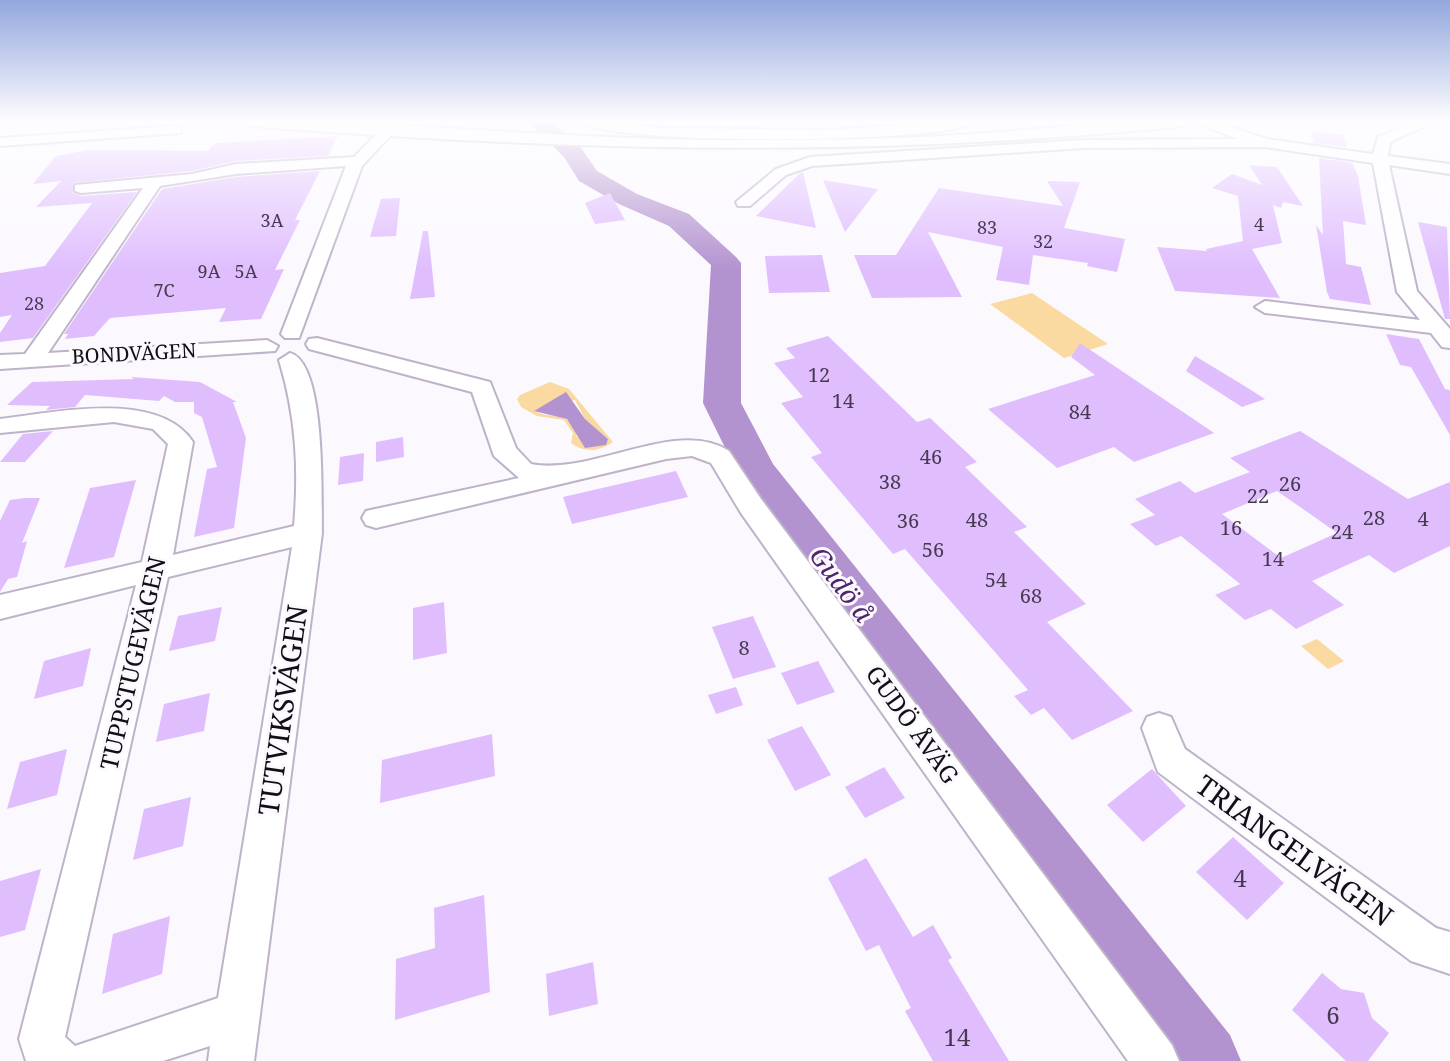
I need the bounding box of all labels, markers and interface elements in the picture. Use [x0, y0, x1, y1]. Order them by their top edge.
house number: 3A [261, 208, 284, 232]
house number: 4 [1254, 212, 1264, 236]
house number: 83 [977, 215, 997, 239]
house number: 32 [1033, 229, 1053, 253]
house number: 9A [198, 259, 221, 283]
house number: 5A [235, 259, 258, 283]
house number: 7C [153, 278, 175, 302]
house number: 28 [24, 291, 44, 315]
street label: BONDVÄGEN [71, 336, 197, 370]
house number: 12 [808, 361, 830, 388]
house number: 14 [832, 387, 854, 414]
house number: 84 [1069, 398, 1091, 425]
house number: 46 [920, 443, 942, 470]
house number: 38 [879, 468, 901, 495]
house number: 26 [1279, 470, 1301, 497]
house number: 22 [1247, 482, 1269, 509]
house number: 28 [1363, 504, 1385, 531]
house number: 4 [1417, 505, 1429, 532]
house number: 48 [966, 506, 988, 533]
house number: 36 [897, 507, 919, 534]
house number: 16 [1220, 514, 1242, 541]
house number: 24 [1331, 518, 1353, 545]
house number: 56 [922, 536, 944, 563]
water label: Gudö å [802, 539, 882, 629]
house number: 14 [1262, 545, 1284, 572]
street label: TUPPSTUGEVÄGEN [91, 553, 173, 773]
house number: 54 [985, 566, 1007, 593]
house number: 68 [1020, 582, 1042, 609]
street label: TUTVIKSVÄGEN [248, 602, 316, 818]
house number: 8 [738, 634, 750, 661]
street label: GUDÖ ÅVÄG [859, 658, 967, 790]
street label: TRIANGELVÄGEN [1189, 766, 1401, 934]
house number: 4 [1233, 861, 1247, 894]
house number: 6 [1326, 998, 1340, 1031]
house number: 14 [944, 1020, 971, 1053]

